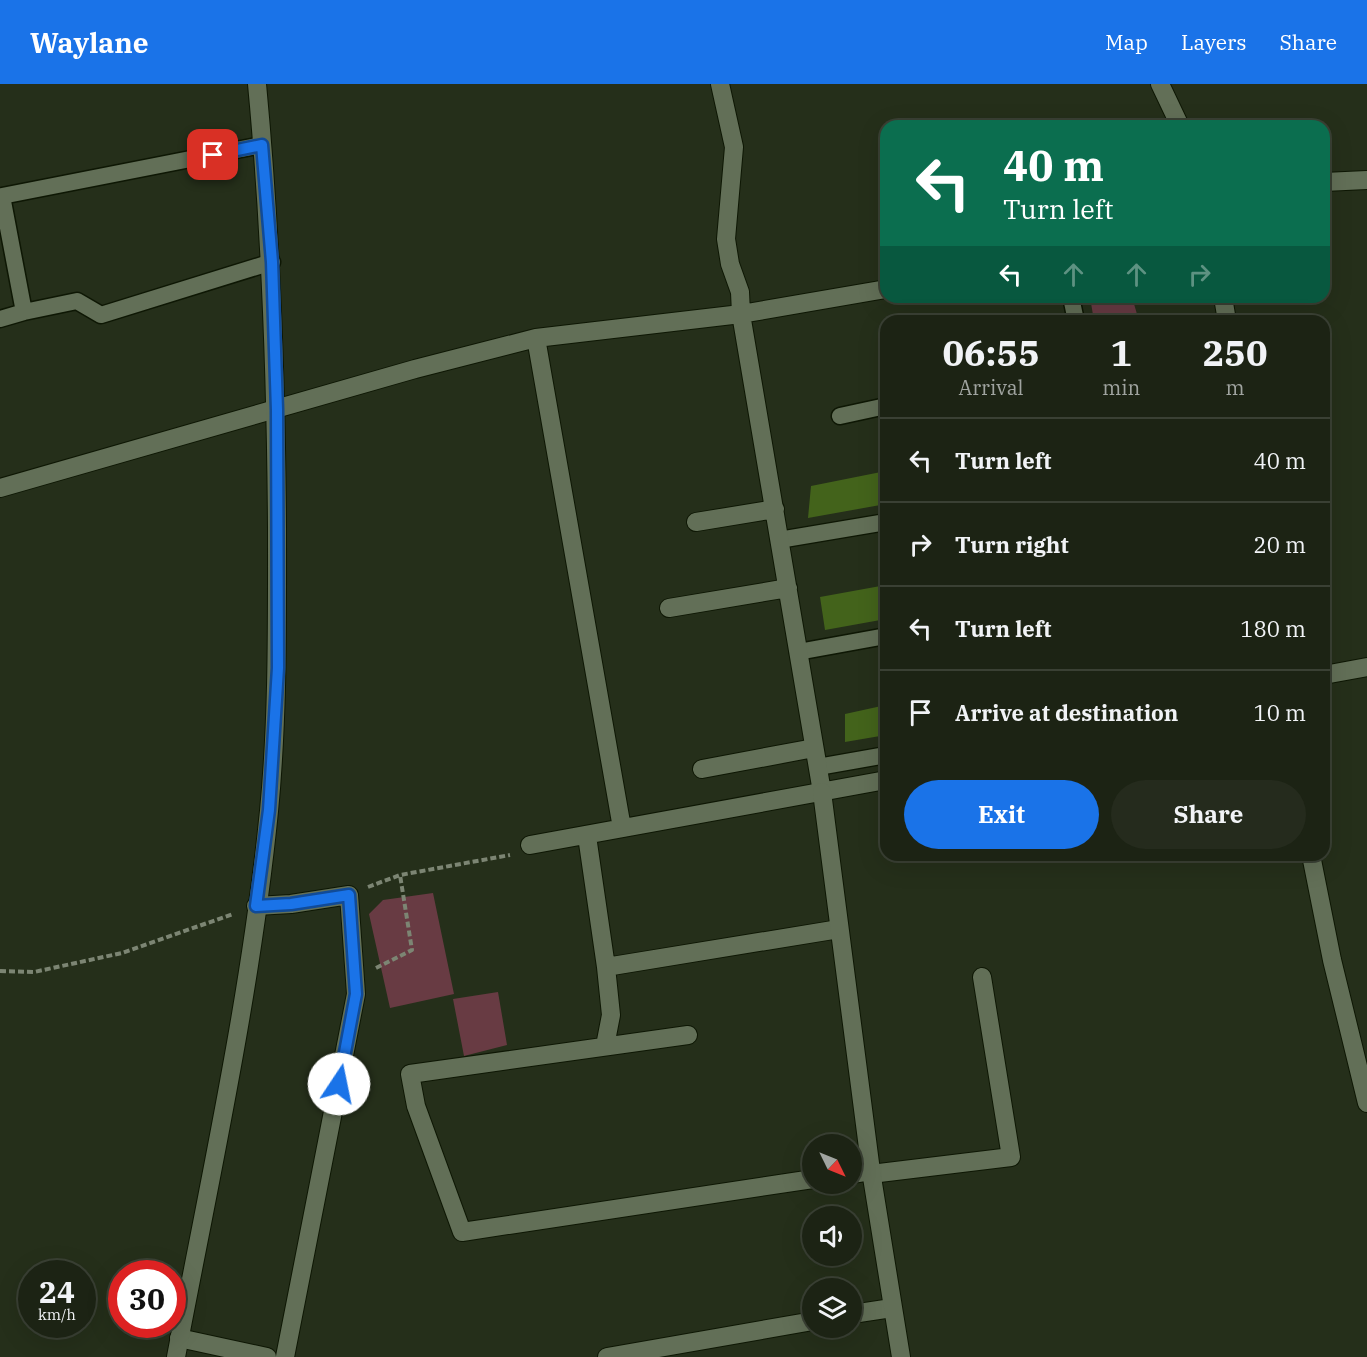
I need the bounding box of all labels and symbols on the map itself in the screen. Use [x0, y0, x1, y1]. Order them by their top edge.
pin [187, 129, 238, 180]
position arrow [307, 1052, 371, 1116]
north arrow [802, 1134, 862, 1194]
speed limit sign: 30 [108, 1260, 186, 1338]

